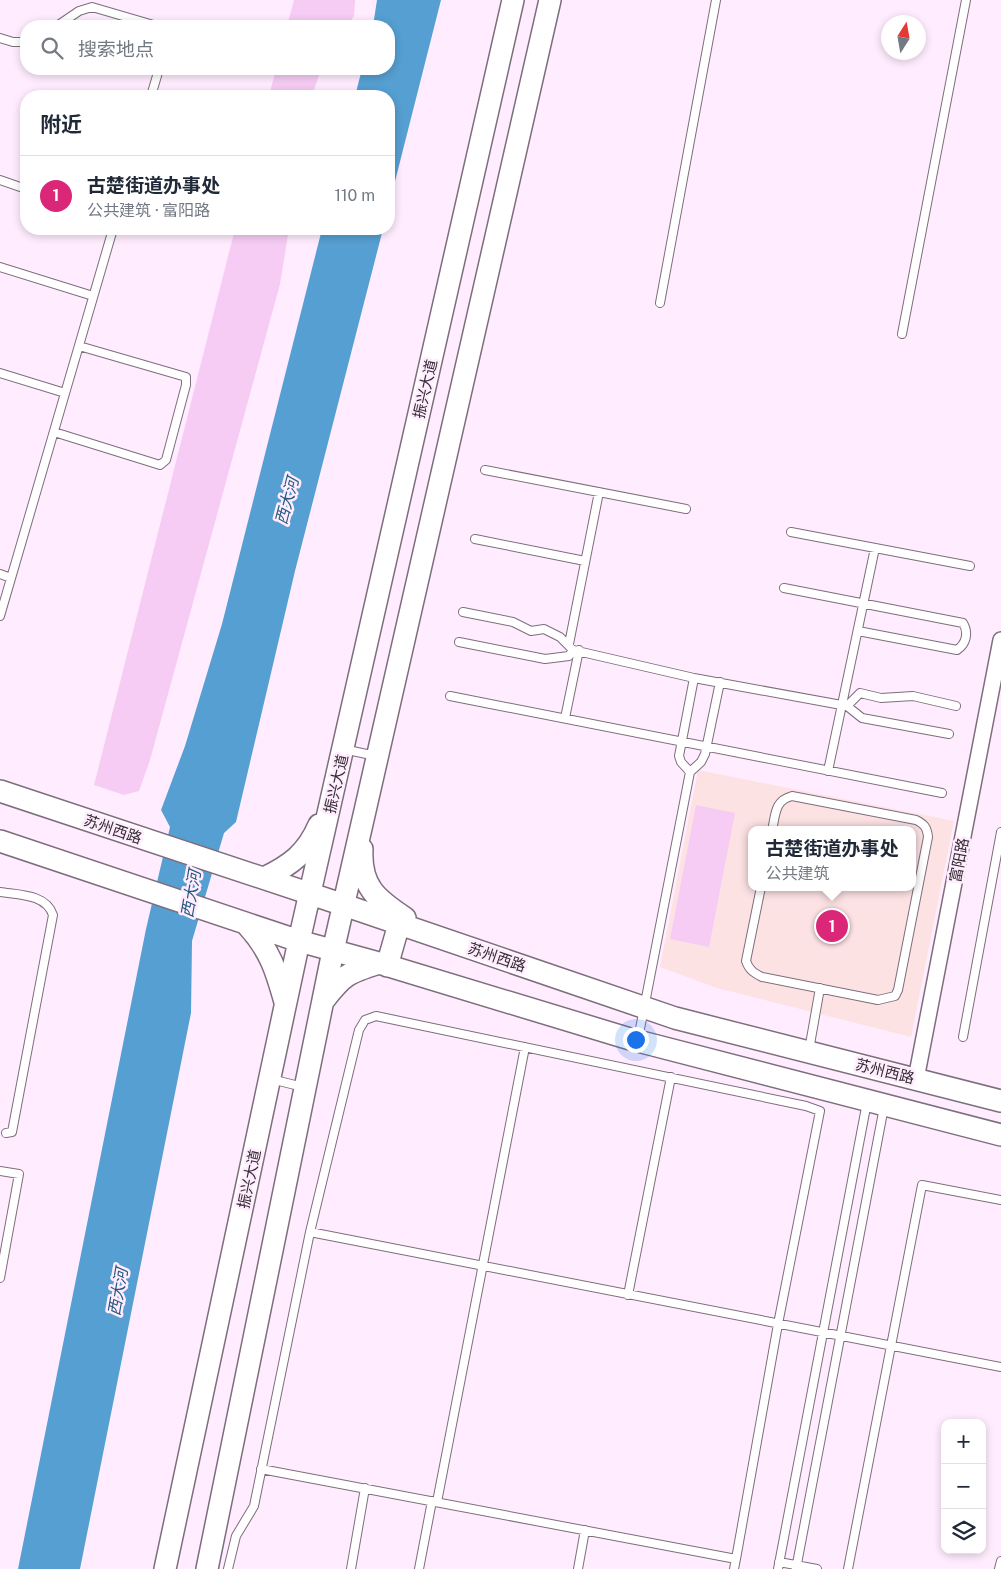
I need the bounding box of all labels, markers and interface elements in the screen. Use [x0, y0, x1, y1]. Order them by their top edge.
north arrow [881, 15, 926, 60]
search box [20, 20, 395, 75]
icon: search [38, 34, 66, 62]
text: 搜索地点 [78, 38, 154, 60]
text: 附近 [40, 112, 82, 137]
text: 古楚街道办事处 [87, 174, 220, 196]
text: 1 [53, 186, 59, 205]
text: 110 m [334, 186, 375, 205]
text: 公共建筑 · 富阳路 [87, 201, 210, 220]
street label: 振兴大道 [410, 358, 440, 420]
water label: 西大河 [272, 472, 303, 527]
street label: 振兴大道 [321, 753, 351, 815]
street label: 苏州西路 [82, 811, 144, 847]
popup [748, 826, 916, 891]
street label: 富阳路 [946, 836, 972, 884]
text: 古楚街道办事处 [765, 837, 899, 859]
text: 公共建筑 [765, 864, 830, 883]
water label: 西大河 [177, 866, 205, 919]
pin: 1 [816, 907, 848, 945]
street label: 苏州西路 [466, 939, 528, 975]
your location [623, 1027, 649, 1053]
street label: 苏州西路 [854, 1055, 916, 1087]
street label: 振兴大道 [234, 1148, 264, 1210]
water label: 西大河 [104, 1264, 132, 1317]
map controls [941, 1419, 986, 1554]
button: + [941, 1419, 986, 1464]
button: − [941, 1464, 986, 1509]
button: layers [941, 1509, 986, 1554]

